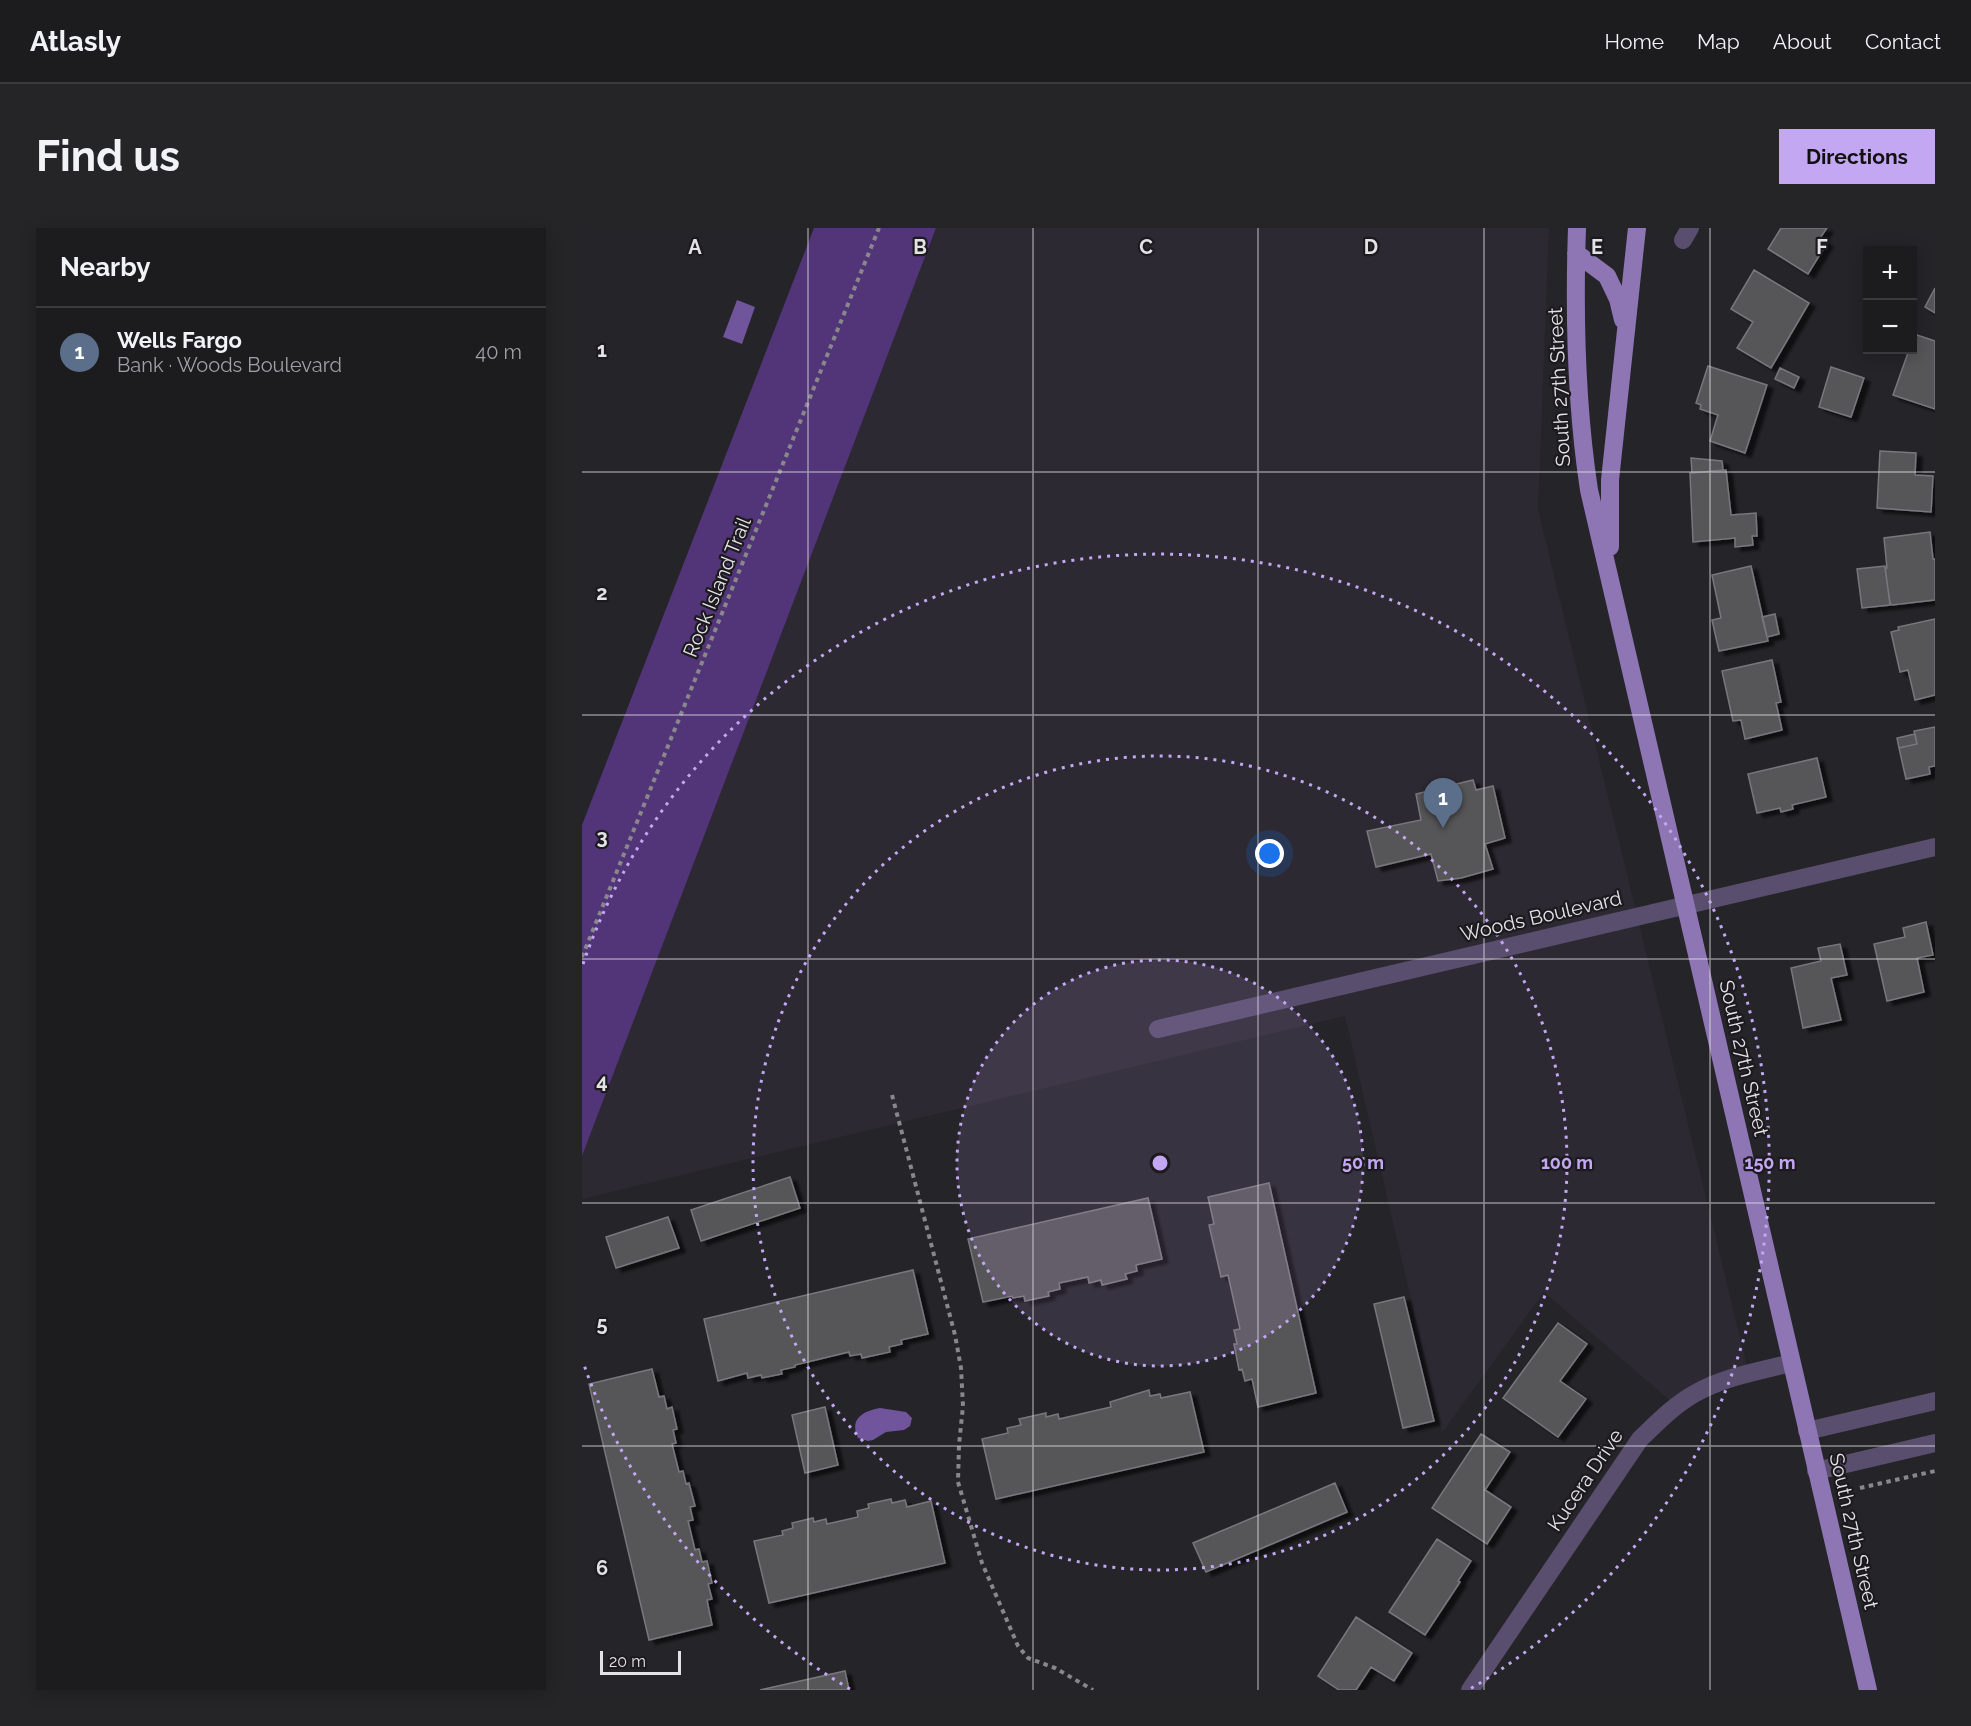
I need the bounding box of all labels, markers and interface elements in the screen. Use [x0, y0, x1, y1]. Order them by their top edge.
text: Atlasly [30, 25, 121, 58]
text: Home [1605, 29, 1664, 54]
text: Map [1697, 29, 1740, 54]
text: About [1773, 29, 1832, 54]
text: Contact [1865, 29, 1941, 54]
button: Directions [1779, 129, 1935, 184]
text: Find us [36, 132, 180, 181]
text: A [688, 235, 702, 259]
text: B [913, 235, 927, 259]
text: C [1139, 235, 1153, 259]
text: D [1364, 235, 1378, 259]
text: E [1591, 235, 1603, 259]
text: F [1816, 235, 1828, 259]
map controls [1863, 246, 1917, 354]
button: + [1863, 246, 1917, 300]
text: Nearby [60, 252, 150, 282]
button: − [1863, 300, 1917, 354]
street label: South 27th Street [1543, 306, 1575, 467]
text: Wells Fargo [117, 327, 242, 353]
text: 1 [597, 338, 607, 362]
text: 1 [75, 340, 84, 364]
text: 40 m [475, 340, 522, 364]
text: Bank · Woods Boulevard [117, 353, 342, 377]
street label: Rock Island Trail [678, 513, 756, 661]
text: 2 [596, 581, 608, 605]
pin: 1 [1424, 778, 1462, 828]
text: 3 [596, 825, 608, 849]
your location [1255, 839, 1284, 868]
street label: Woods Boulevard [1458, 886, 1624, 946]
street label: South 27th Street [1714, 978, 1774, 1139]
text: 4 [596, 1069, 608, 1093]
text: 50 m [1342, 1152, 1384, 1173]
text: 100 m [1541, 1152, 1593, 1173]
text: 150 m [1745, 1152, 1796, 1173]
centre of rings [1150, 1153, 1170, 1173]
text: 5 [596, 1312, 608, 1336]
street label: Kucera Drive [1542, 1424, 1628, 1536]
street label: South 27th Street [1824, 1451, 1884, 1612]
text: 6 [596, 1556, 608, 1580]
scale bar [600, 1648, 681, 1676]
text: 20 m [609, 1652, 646, 1671]

